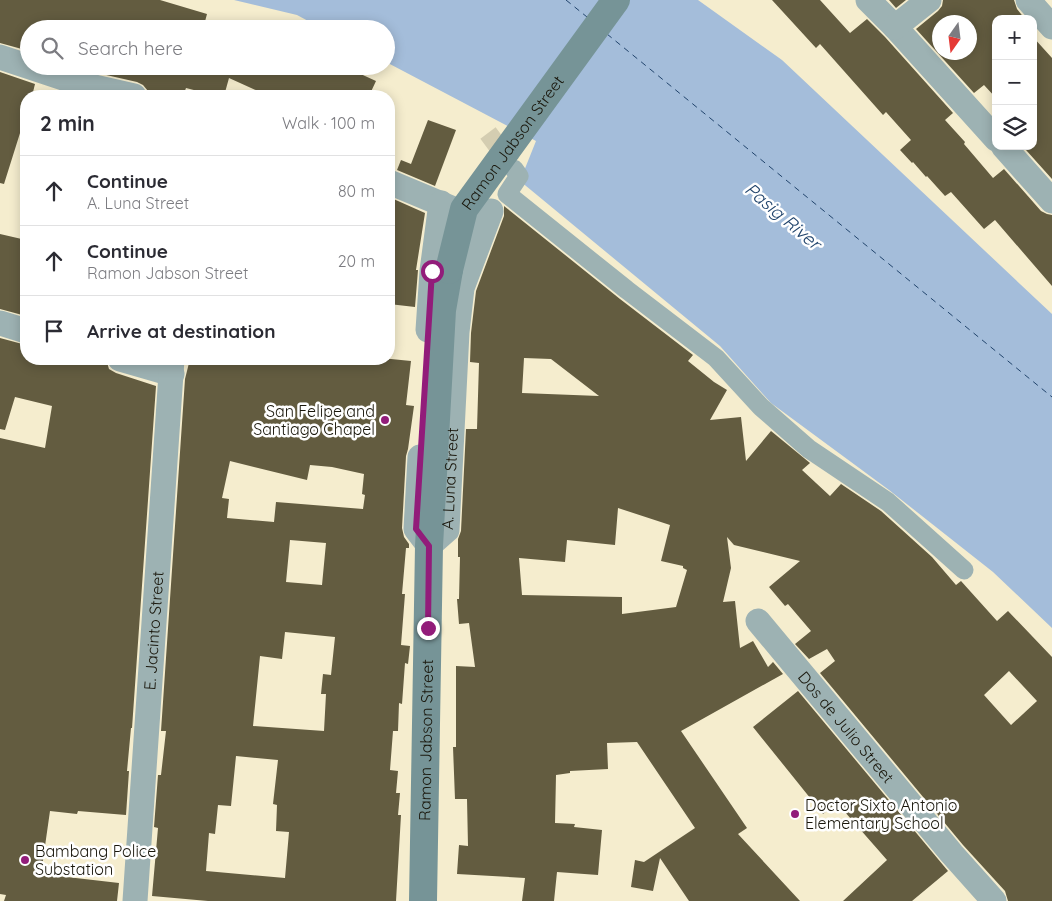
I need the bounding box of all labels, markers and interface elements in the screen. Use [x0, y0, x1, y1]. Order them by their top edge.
north arrow [932, 15, 977, 60]
map controls [992, 15, 1037, 150]
button: + [992, 15, 1037, 60]
search box [20, 20, 395, 75]
icon: search [38, 34, 66, 62]
text: Search here [78, 36, 183, 60]
button: − [992, 60, 1037, 105]
street label: Ramon Jabson Street [457, 71, 568, 214]
button: layers [992, 105, 1037, 150]
text: 2 min [40, 110, 95, 136]
text: Walk · 100 m [282, 113, 375, 133]
text: Continue [87, 169, 168, 193]
icon: ahead [40, 177, 68, 205]
water label: Pasig River [740, 177, 827, 256]
text: 80 m [338, 181, 375, 201]
text: A. Luna Street [87, 193, 189, 213]
text: Continue [87, 239, 168, 263]
icon: ahead [40, 247, 68, 275]
text: 20 m [338, 251, 375, 271]
route start [421, 260, 444, 283]
text: Ramon Jabson Street [87, 263, 248, 283]
icon: arrive [40, 317, 68, 345]
text: Arrive at destination [87, 319, 276, 343]
place label: San Felipe and Santiago Chapel [253, 401, 375, 439]
marker: San Felipe and Santiago Chapel [379, 414, 391, 426]
street label: A. Luna Street [437, 427, 462, 530]
street label: E. Jacinto Street [139, 570, 168, 691]
route end [417, 617, 440, 640]
street label: Ramon Jabson Street [414, 659, 437, 821]
street label: Dos de Julio Street [794, 667, 899, 787]
place label: Doctor Sixto Antonio Elementary School [805, 795, 957, 833]
marker: Doctor Sixto Antonio Elementary School [789, 808, 801, 820]
place label: Bambang Police Substation [35, 841, 156, 879]
marker: Bambang Police Substation [19, 854, 31, 866]

